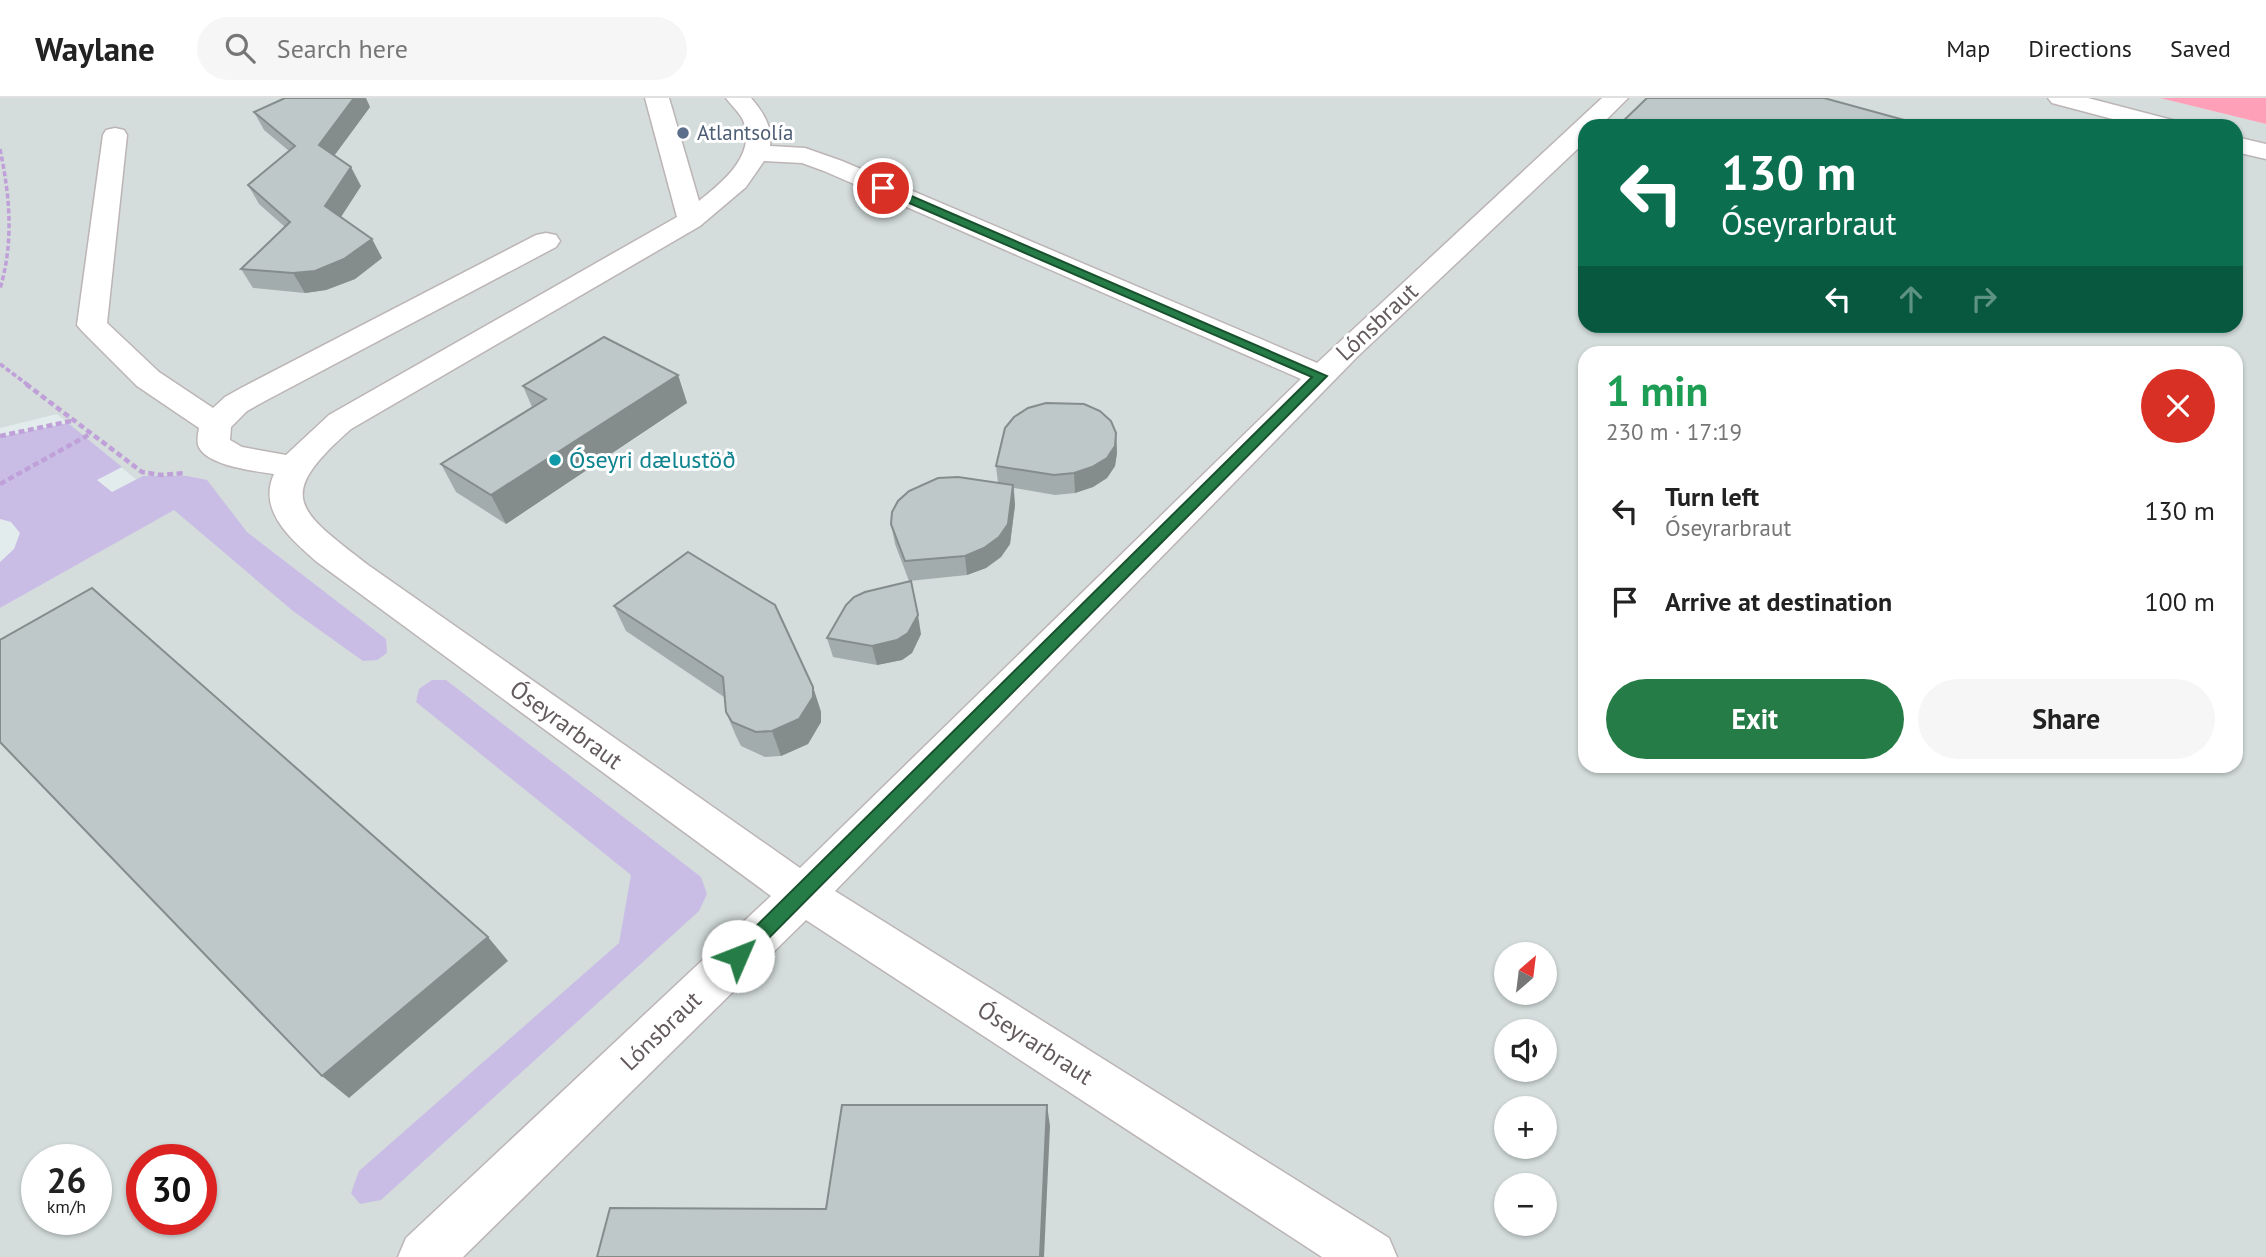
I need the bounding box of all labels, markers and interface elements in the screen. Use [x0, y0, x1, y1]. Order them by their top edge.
search box [197, 17, 687, 80]
text: Waylane [35, 27, 155, 70]
icon: search [221, 29, 259, 67]
text: Search here [277, 32, 408, 65]
text: Map [1946, 33, 1990, 64]
text: Directions [2028, 33, 2132, 64]
text: Saved [2170, 33, 2231, 64]
place label: Atlantsolía [697, 119, 794, 146]
marker: Atlantsolía [675, 125, 691, 141]
text: 130 m [1721, 140, 1856, 204]
icon: left [1606, 147, 1697, 238]
pin [853, 158, 913, 218]
icon: arrive [864, 169, 902, 207]
text: Óseyrarbraut [1721, 202, 1897, 244]
street label: Lónsbraut [1329, 276, 1424, 367]
icon: left [1819, 280, 1857, 318]
icon: ahead [1892, 280, 1930, 318]
icon: right [1965, 280, 2003, 318]
text: 1 min [1606, 363, 1708, 418]
button: close [2141, 369, 2215, 443]
text: 230 m · 17:19 [1606, 417, 1742, 446]
place label: Óseyri dælustöð [569, 444, 736, 475]
marker: Óseyri dælustöð [547, 452, 563, 468]
text: Turn left [1665, 480, 1759, 513]
icon: left [1606, 492, 1644, 530]
text: 130 m [2144, 494, 2215, 527]
text: Óseyrarbraut [1665, 513, 1791, 542]
icon: arrive [1606, 583, 1644, 621]
text: Arrive at destination [1665, 585, 1892, 618]
text: 100 m [2144, 585, 2215, 618]
street label: Óseyrarbraut [504, 673, 629, 776]
button: Exit [1606, 679, 1904, 759]
button: Share [1918, 679, 2215, 759]
position arrow [701, 919, 775, 993]
north arrow [1494, 942, 1558, 1004]
map controls [1494, 942, 1557, 1236]
street label: Lónsbraut [613, 984, 708, 1077]
street label: Óseyrarbraut [972, 994, 1099, 1091]
button: sound [1494, 1019, 1557, 1082]
button: + [1494, 1096, 1557, 1159]
speed limit sign: 30 [126, 1144, 217, 1235]
text: 26 [47, 1157, 86, 1203]
button: − [1494, 1173, 1557, 1236]
text: km/h [47, 1195, 86, 1218]

